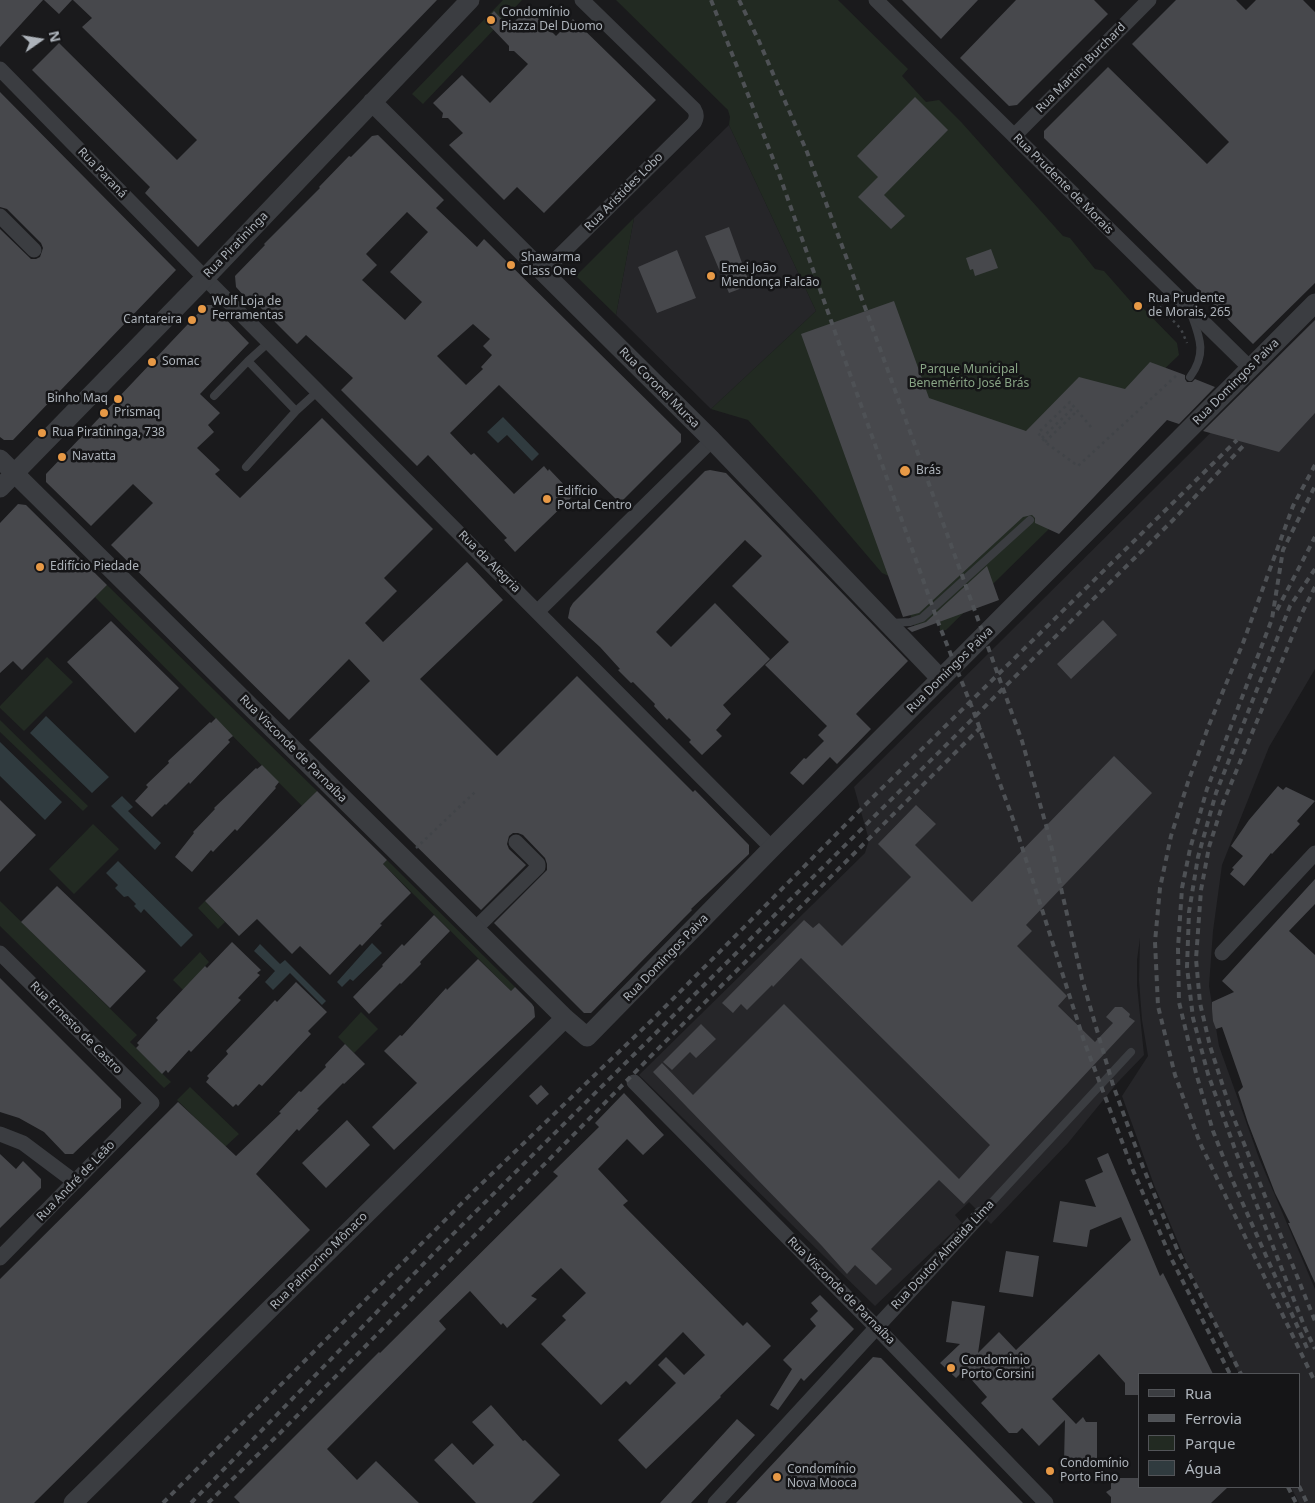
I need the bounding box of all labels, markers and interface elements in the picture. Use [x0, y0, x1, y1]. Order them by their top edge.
place label: Condomínio Piazza Del Duomo [501, 6, 603, 34]
marker: Condomínio Piazza Del Duomo [485, 14, 497, 26]
north arrow [15, 15, 65, 65]
street label: Rua Martim Burchard [1033, 20, 1129, 116]
text: N [45, 29, 66, 44]
street label: Rua Prudente de Morais [1010, 131, 1116, 237]
street label: Rua Paraná [74, 145, 130, 201]
street label: Rua Aristides Lobo [582, 150, 666, 234]
street label: Rua Piratininga [201, 209, 271, 281]
place label: Shawarma Class One [521, 251, 581, 279]
marker: Shawarma Class One [505, 259, 517, 271]
place label: Emei João Mendonça Falcão [721, 262, 820, 290]
marker: Emei João Mendonça Falcão [705, 270, 717, 282]
place label: Rua Prudente de Morais, 265 [1148, 292, 1231, 320]
place label: Wolf Loja de Ferramentas [212, 295, 284, 323]
marker: Rua Prudente de Morais, 265 [1132, 300, 1144, 312]
marker: Wolf Loja de Ferramentas [196, 303, 208, 315]
place label: Cantareira [123, 313, 182, 327]
marker: Cantareira [186, 314, 198, 326]
street label: Rua Domingos Paiva [1190, 336, 1282, 428]
street label: Rua Coronel Mursa [616, 345, 702, 431]
place label: Somac [162, 355, 200, 369]
marker: Somac [146, 356, 158, 368]
park label: Parque Municipal Benemérito José Brás [909, 363, 1029, 391]
place label: Binho Maq [47, 392, 108, 406]
marker: Binho Maq [112, 393, 124, 405]
place label: Prismaq [114, 406, 160, 420]
marker: Prismaq [98, 407, 110, 419]
place label: Rua Piratininga, 738 [52, 426, 165, 440]
marker: Rua Piratininga, 738 [36, 427, 48, 439]
place label: Navatta [72, 450, 116, 464]
marker: Navatta [56, 451, 68, 463]
marker: Brás [898, 464, 912, 478]
place label: Brás [916, 464, 941, 478]
place label: Edifício Portal Centro [557, 485, 632, 513]
marker: Edifício Portal Centro [541, 493, 553, 505]
street label: Rua da Alegria [455, 528, 523, 596]
place label: Edifício Piedade [50, 560, 139, 574]
marker: Edifício Piedade [34, 561, 46, 573]
street label: Rua Domingos Paiva [904, 624, 996, 716]
street label: Rua Visconde de Parnaíba [236, 692, 350, 806]
street label: Rua Domingos Paiva [621, 911, 711, 1005]
street label: Rua Ernesto de Castro [27, 979, 125, 1077]
street label: Rua André de Leão [34, 1138, 118, 1224]
street label: Rua Doutor Almeida Lima [889, 1197, 997, 1313]
street label: Rua Palmorino Mônaco [267, 1209, 371, 1313]
street label: Rua Visconde de Parnaíba [784, 1234, 898, 1348]
place label: Condominio Porto Corsini [961, 1354, 1034, 1382]
marker: Condominio Porto Corsini [945, 1362, 957, 1374]
legend [1138, 1373, 1300, 1488]
text: Rua [1185, 1383, 1212, 1403]
text: Ferrovia [1185, 1408, 1242, 1428]
text: Parque [1185, 1433, 1235, 1453]
place label: Condomínio Porto Fino [1060, 1457, 1129, 1485]
text: Água [1185, 1458, 1222, 1478]
place label: Condomínio Nova Mooca [787, 1463, 857, 1491]
marker: Condomínio Porto Fino [1044, 1465, 1056, 1477]
marker: Condomínio Nova Mooca [771, 1471, 783, 1483]

